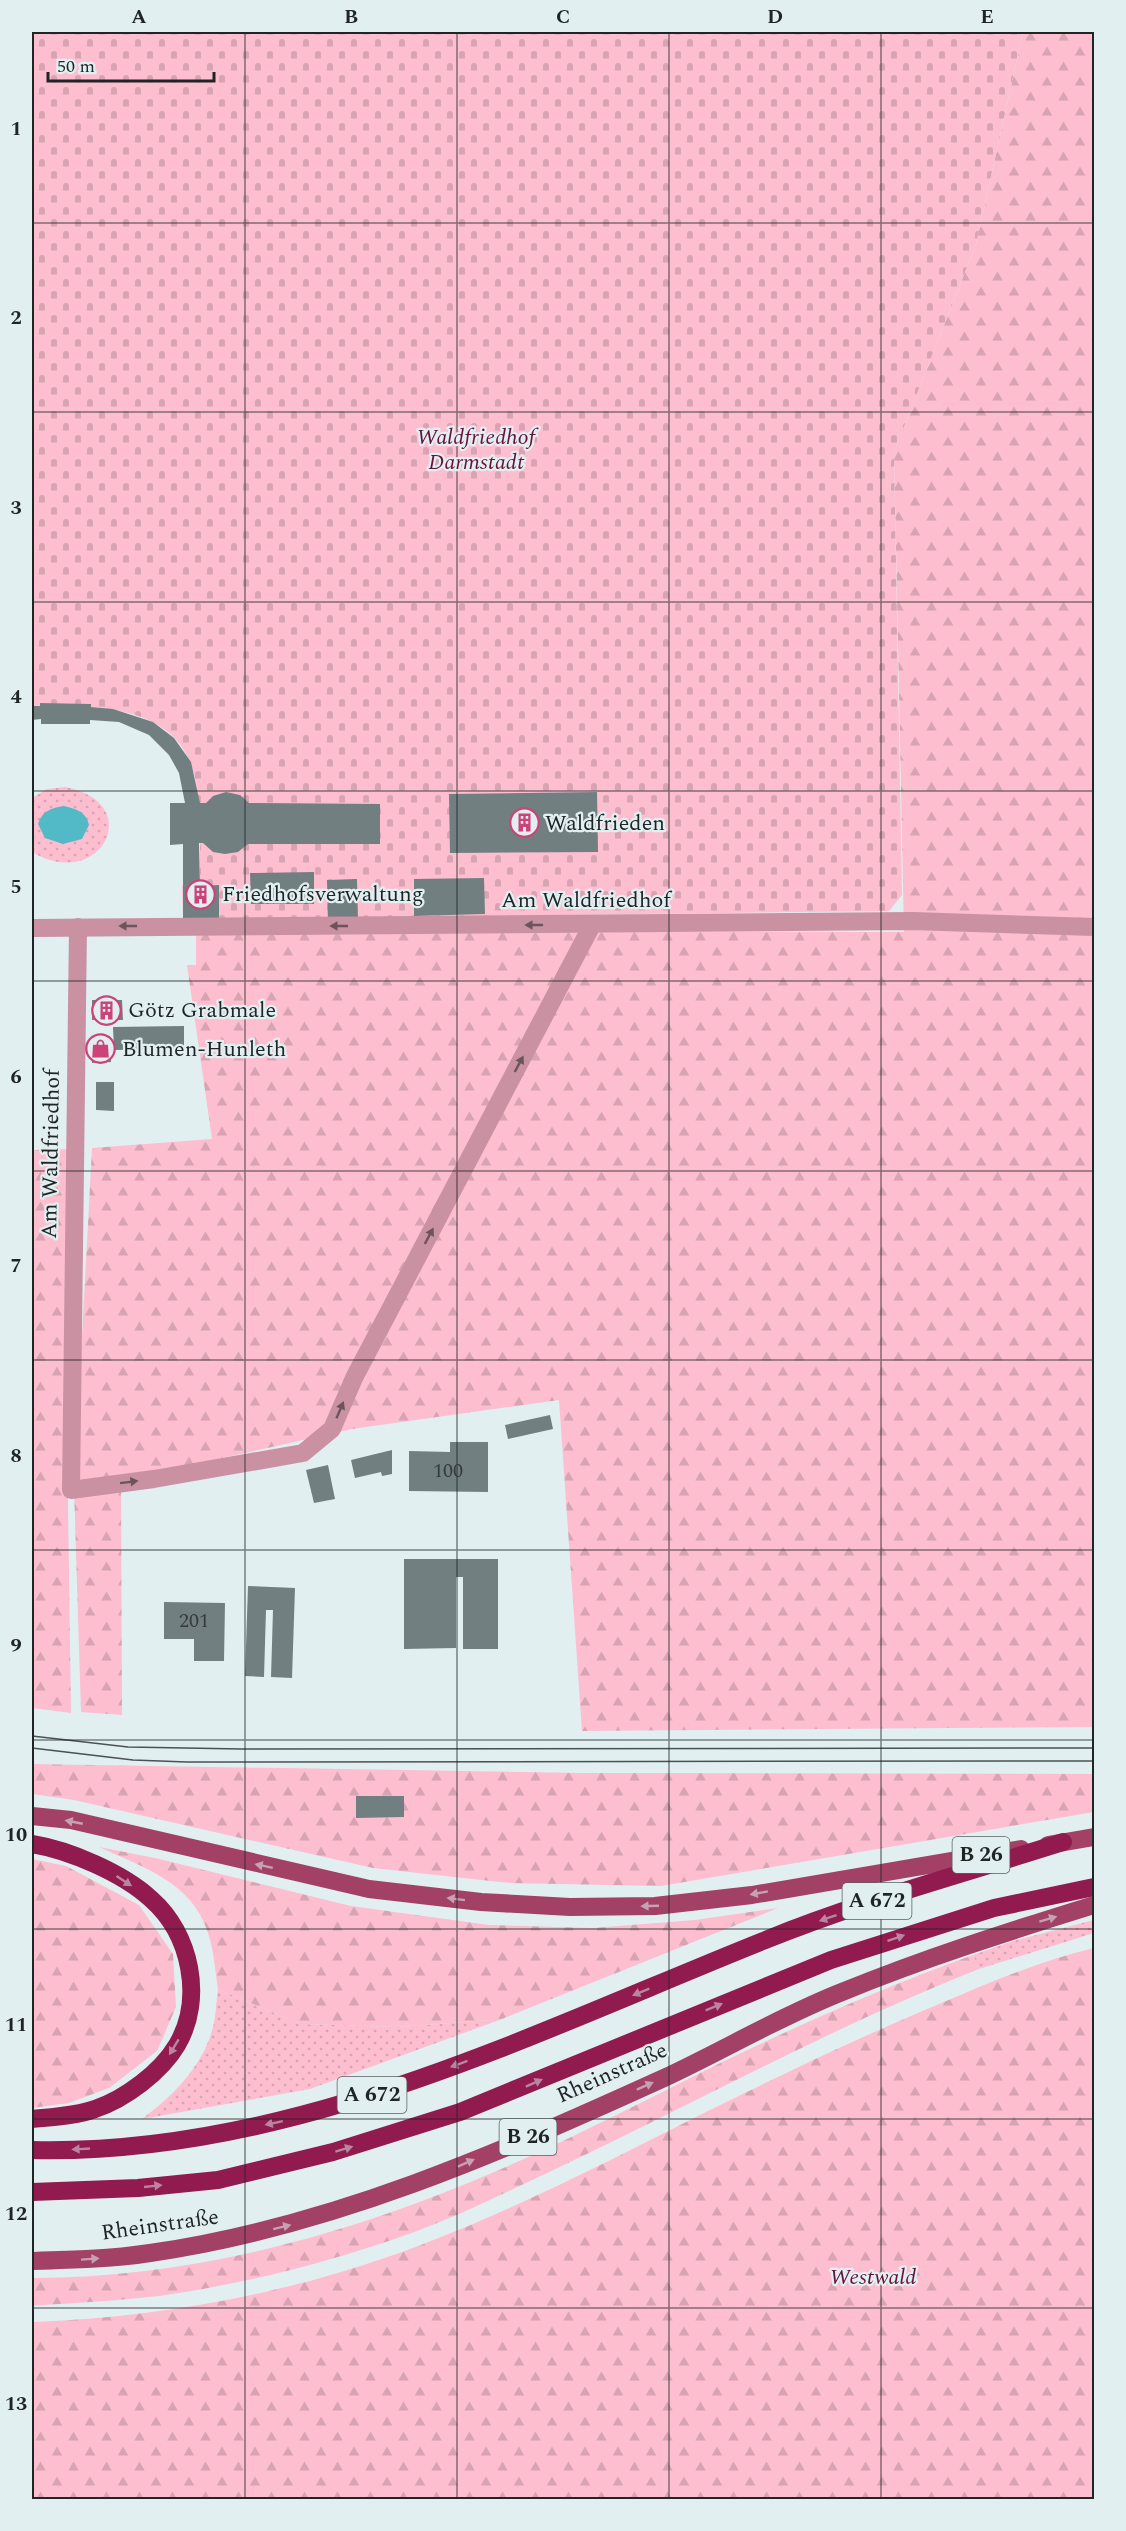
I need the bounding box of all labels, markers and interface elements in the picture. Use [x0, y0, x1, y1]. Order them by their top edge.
text: A [131, 2, 147, 32]
text: B [344, 2, 358, 32]
text: C [556, 2, 570, 32]
text: D [767, 2, 783, 32]
text: E [980, 2, 994, 32]
scale bar [48, 45, 214, 83]
text: 50 m [57, 53, 95, 80]
text: 1 [10, 114, 22, 144]
text: 2 [10, 303, 22, 333]
park label: Waldfriedhof Darmstadt [416, 421, 540, 479]
text: 3 [10, 493, 22, 523]
text: 4 [10, 682, 22, 712]
building icon: Waldfrieden [508, 807, 540, 839]
place label: Waldfrieden [545, 807, 665, 840]
text: 5 [10, 872, 22, 902]
building icon: Friedhofsverwaltung [185, 878, 217, 910]
place label: Friedhofsverwaltung [222, 878, 424, 911]
street label: Am Waldfriedhof [501, 884, 672, 917]
one-way arrow [524, 920, 543, 930]
one-way arrow [119, 921, 138, 931]
one-way arrow [329, 921, 348, 931]
building icon: Götz Grabmale [91, 994, 123, 1026]
place label: Götz Grabmale [128, 994, 276, 1027]
shop icon: Blumen-Hunleth [85, 1033, 117, 1065]
place label: Blumen-Hunleth [122, 1033, 286, 1066]
one-way arrow [514, 1055, 524, 1072]
text: 6 [10, 1062, 22, 1092]
street label: Am Waldfriedhof [33, 1067, 69, 1239]
one-way arrow [424, 1228, 433, 1245]
text: 7 [10, 1251, 22, 1281]
one-way arrow [336, 1401, 346, 1419]
text: 8 [10, 1441, 22, 1471]
house number: 100 [433, 1456, 463, 1486]
one-way arrow [120, 1478, 139, 1487]
house number: 201 [179, 1606, 209, 1636]
text: 9 [10, 1631, 22, 1661]
one-way arrow [64, 1817, 83, 1826]
text: 10 [5, 1820, 27, 1850]
road number: B 26 [952, 1837, 1010, 1873]
one-way arrow [254, 1861, 273, 1870]
one-way arrow [116, 1875, 132, 1886]
road number: A 672 [842, 1883, 912, 1919]
one-way arrow [749, 1889, 768, 1898]
one-way arrow [446, 1894, 465, 1904]
one-way arrow [641, 1901, 660, 1910]
one-way arrow [819, 1913, 837, 1923]
one-way arrow [1039, 1914, 1057, 1923]
one-way arrow [887, 1933, 905, 1943]
one-way arrow [632, 1988, 650, 1997]
one-way arrow [705, 2002, 723, 2011]
text: 11 [5, 2010, 27, 2040]
street label: Rheinstraße [551, 2034, 673, 2112]
one-way arrow [169, 2038, 180, 2055]
one-way arrow [450, 2059, 468, 2069]
road number: A 672 [338, 2077, 406, 2113]
one-way arrow [526, 2078, 543, 2087]
one-way arrow [636, 2080, 654, 2090]
one-way arrow [264, 2119, 283, 2128]
road number: B 26 [500, 2119, 556, 2155]
one-way arrow [71, 2144, 90, 2153]
one-way arrow [335, 2144, 353, 2153]
one-way arrow [458, 2159, 475, 2168]
one-way arrow [143, 2181, 162, 2191]
text: 12 [5, 2199, 27, 2229]
street label: Rheinstraße [99, 2200, 221, 2250]
one-way arrow [273, 2221, 291, 2231]
one-way arrow [80, 2254, 99, 2263]
park label: Westwald [830, 2261, 916, 2294]
text: 13 [5, 2389, 27, 2419]

